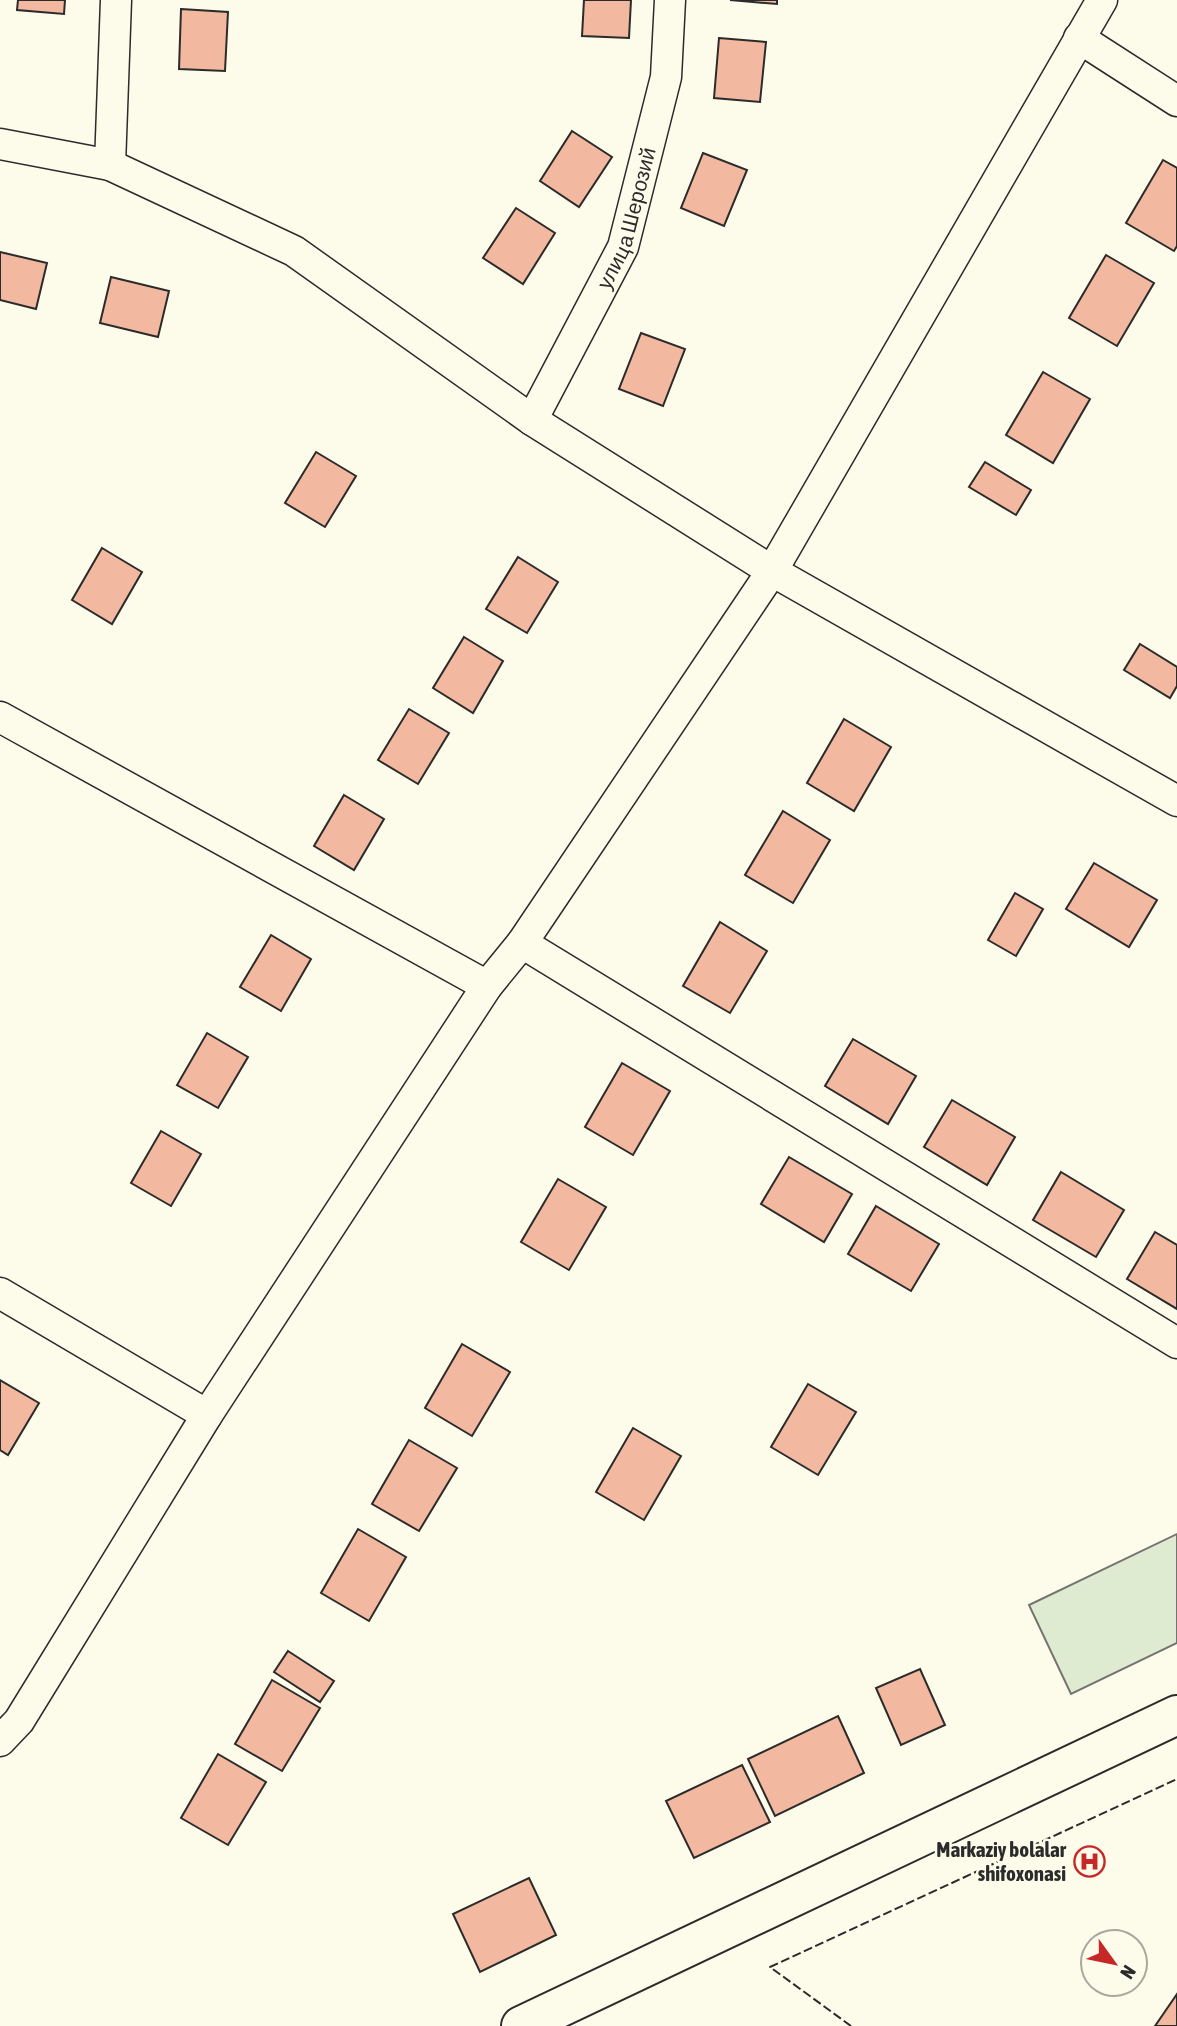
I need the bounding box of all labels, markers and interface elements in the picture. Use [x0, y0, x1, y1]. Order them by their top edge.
street label: улица Шерозий [591, 145, 660, 293]
place label: Markaziy bolalar shifoxonasi [936, 1837, 1067, 1885]
hospital icon: Markaziy bolalar shifoxonasi [1072, 1844, 1106, 1878]
north arrow [1079, 1928, 1149, 1998]
text: N [1116, 1962, 1141, 1983]

